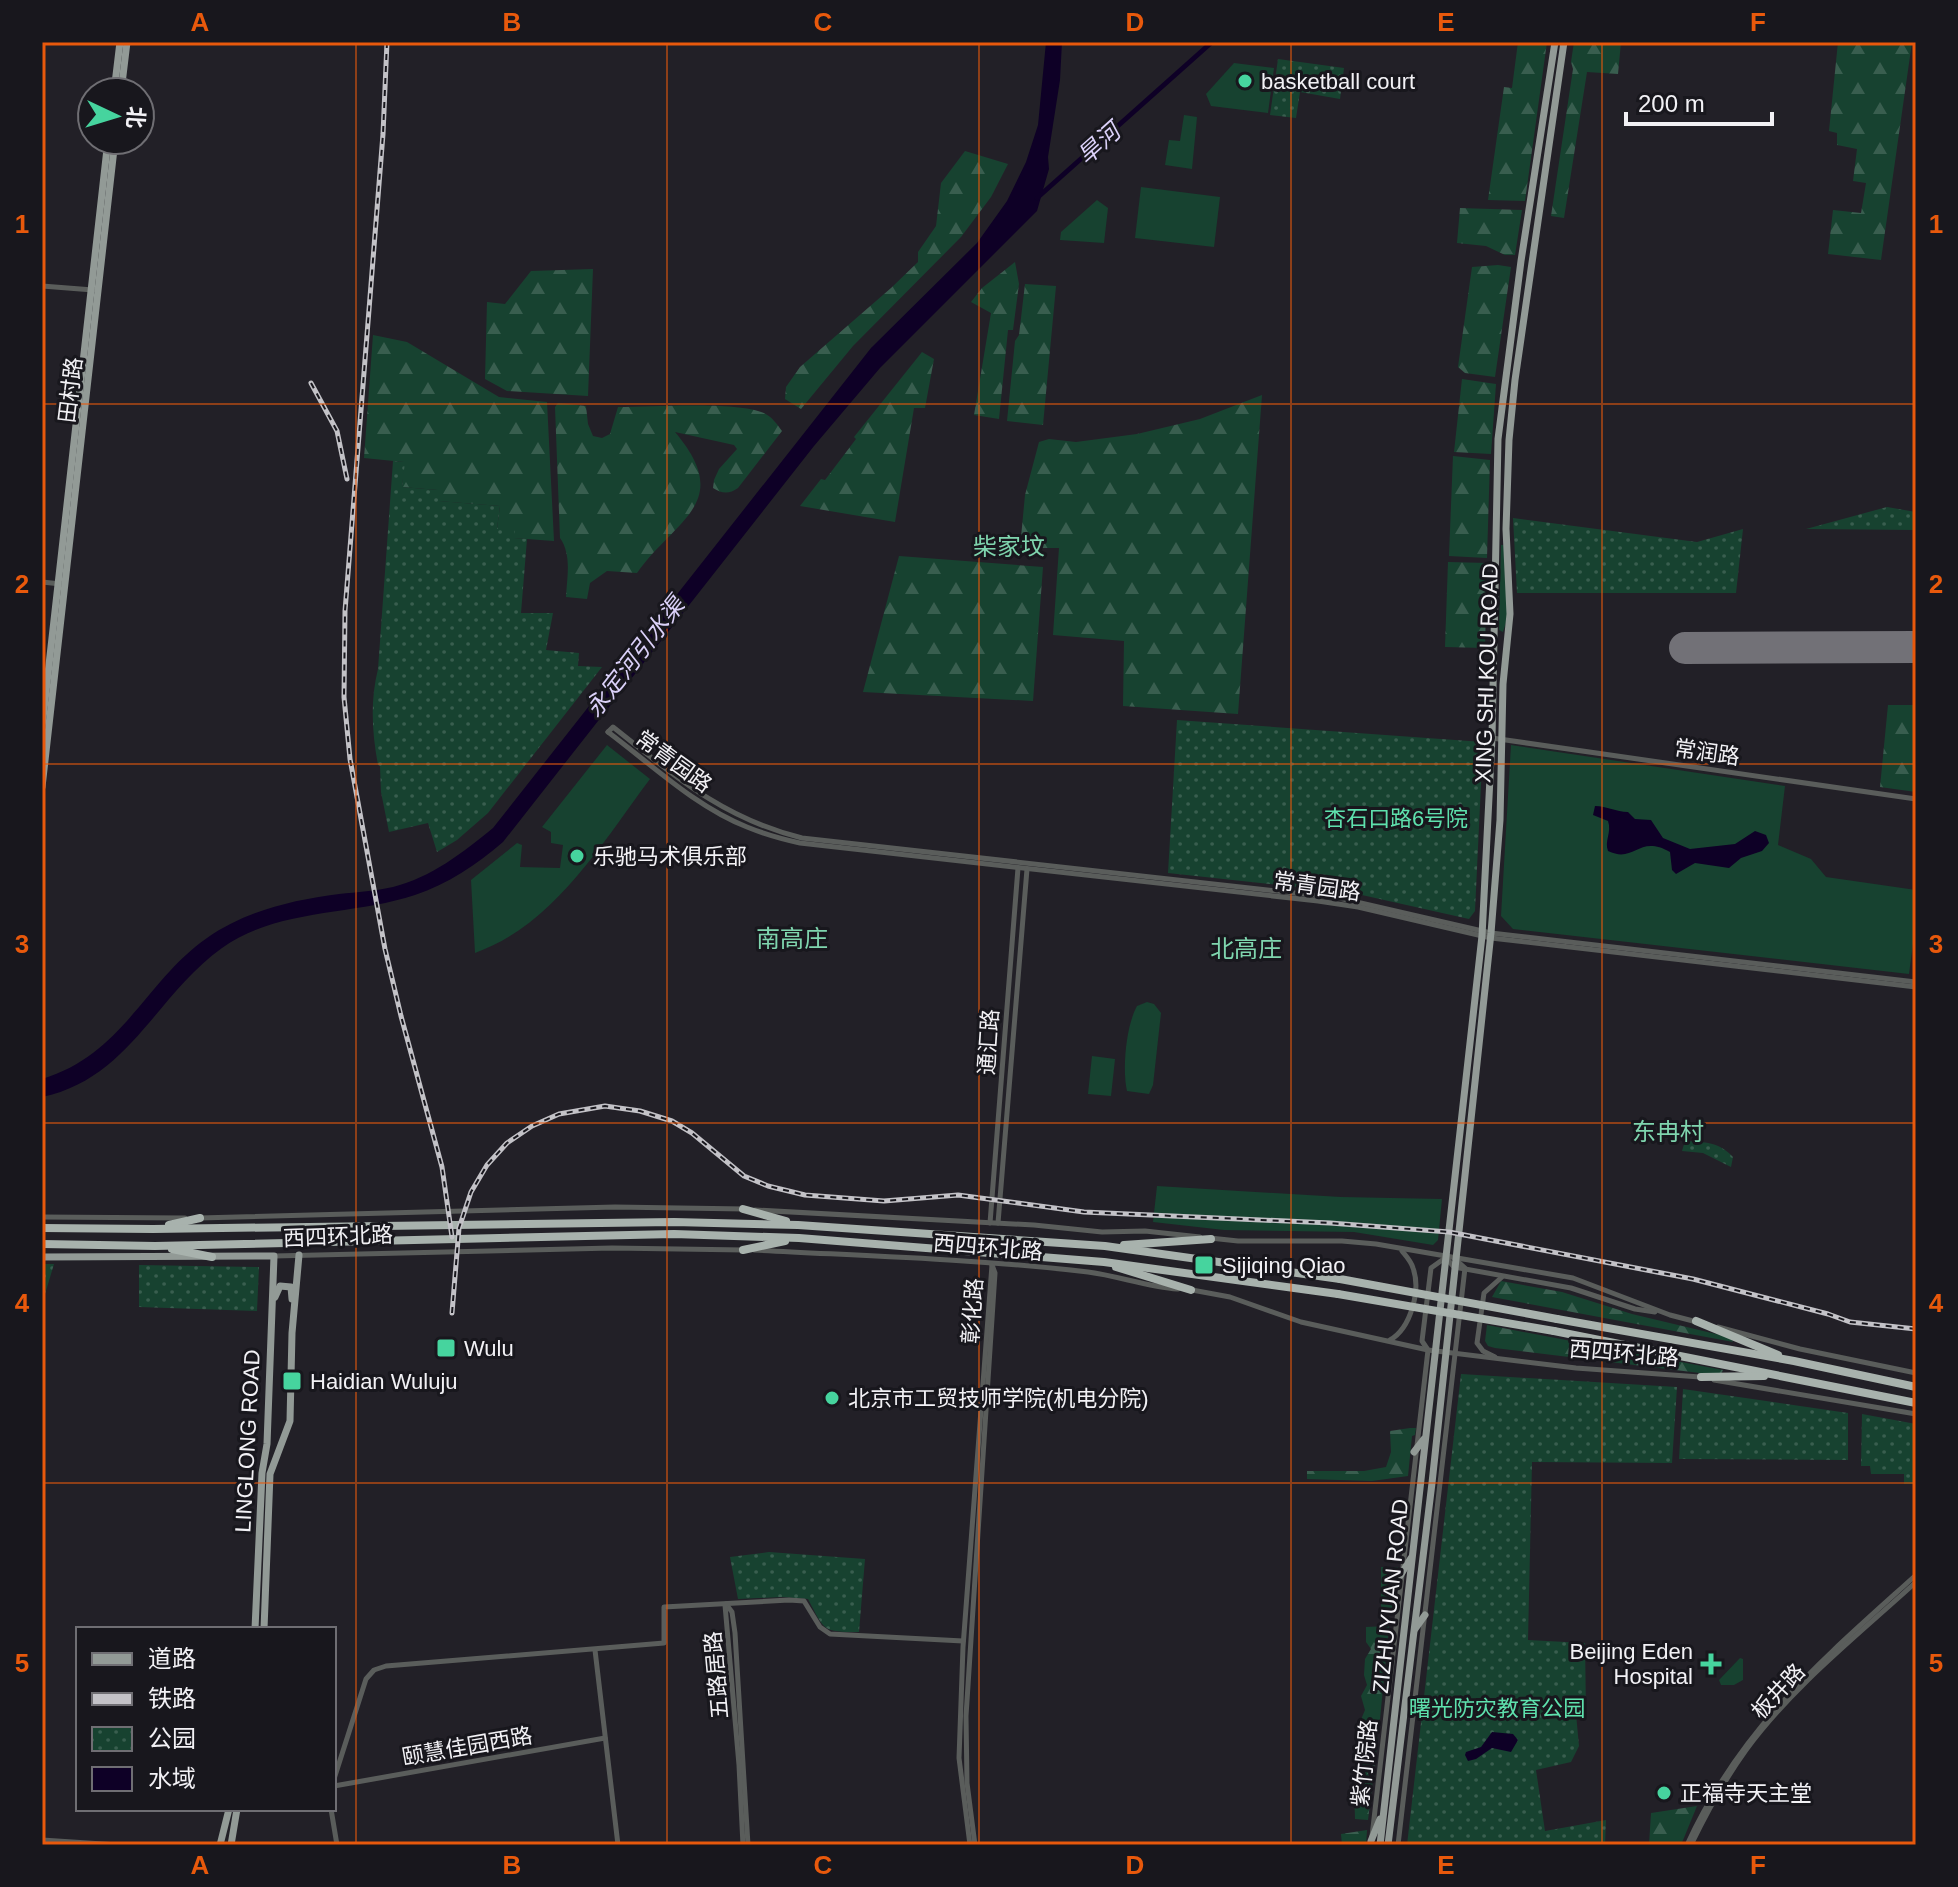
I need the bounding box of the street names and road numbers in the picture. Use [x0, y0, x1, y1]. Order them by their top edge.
street label: 田村路 [54, 356, 87, 424]
street label: XING SHI KOU ROAD [1470, 563, 1503, 783]
street label: 常青园路 [631, 725, 717, 797]
street label: 常润路 [1673, 736, 1741, 769]
street label: 常青园路 [1272, 868, 1362, 905]
street label: 通汇路 [974, 1008, 1003, 1076]
street label: 西四环北路 [283, 1222, 393, 1251]
street label: 西四环北路 [932, 1230, 1044, 1265]
street label: 彰化路 [958, 1277, 987, 1345]
street label: 西四环北路 [1568, 1336, 1680, 1371]
street label: LINGLONG ROAD [230, 1349, 265, 1533]
street label: ZIZHUYUAN ROAD [1368, 1498, 1413, 1695]
street label: 五路居路 [700, 1630, 733, 1720]
street label: 板井路 [1747, 1659, 1810, 1724]
street label: 紫竹院路 [1347, 1718, 1382, 1808]
street label: 颐慧佳园西路 [400, 1723, 534, 1770]

